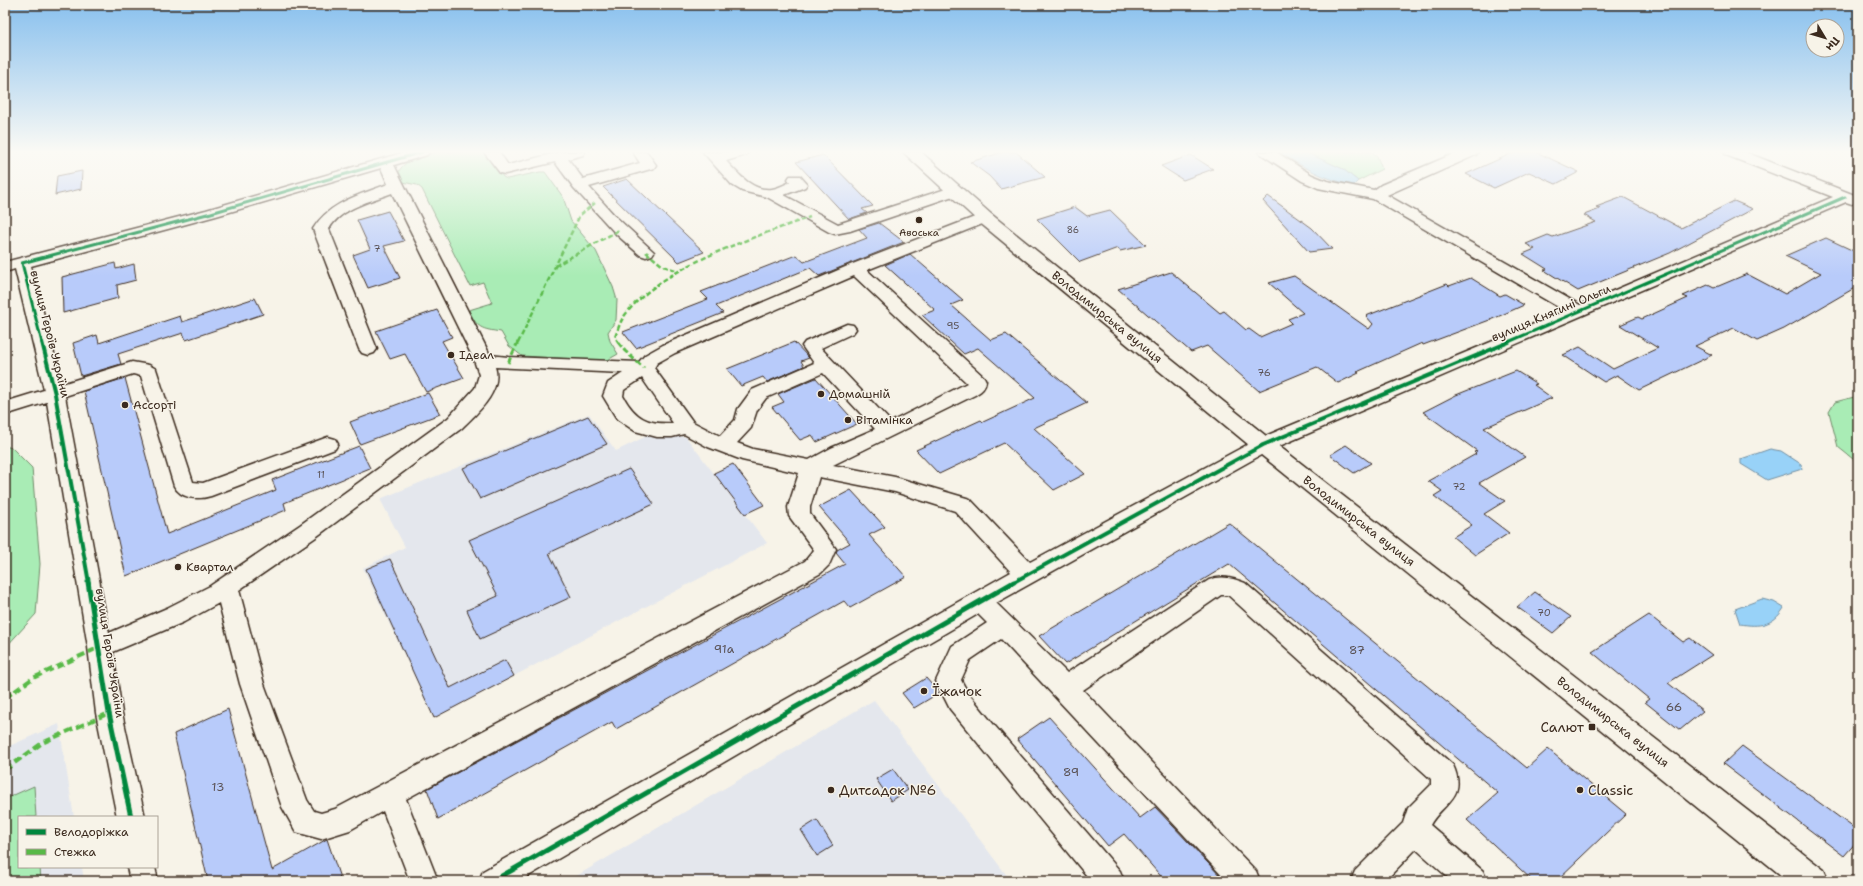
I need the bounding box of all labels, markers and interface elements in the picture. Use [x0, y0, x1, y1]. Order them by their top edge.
north arrow [1805, 18, 1845, 58]
text: Пн [1822, 34, 1843, 54]
marker: Авоська [914, 215, 924, 225]
house number: 86 [1067, 224, 1079, 236]
place label: Авоська [899, 226, 940, 239]
house number: 7 [374, 242, 381, 255]
street label: Володимирська вулиця [1048, 267, 1166, 367]
street label: вулиця Героїв України [26, 269, 74, 400]
street label: вулиця Княгині Ольги [1489, 281, 1613, 345]
house number: 95 [947, 319, 959, 332]
place label: Ідеал [459, 347, 494, 363]
marker: Ідеал [446, 350, 456, 360]
house number: 76 [1257, 366, 1271, 379]
place label: Домашній [829, 386, 891, 402]
marker: Домашній [816, 389, 826, 399]
place label: Ассорті [133, 397, 176, 413]
marker: Ассорті [120, 400, 130, 410]
place label: Вітамінка [856, 412, 913, 428]
marker: Вітамінка [843, 415, 853, 425]
house number: 11 [317, 468, 325, 481]
street label: Володимирська вулиця [1300, 472, 1418, 570]
house number: 72 [1452, 480, 1466, 493]
place label: Квартал [186, 559, 234, 575]
marker: Квартал [173, 562, 183, 572]
street label: вулиця Героїв України [92, 587, 128, 719]
house number: 70 [1537, 606, 1551, 619]
house number: 91а [714, 641, 735, 657]
house number: 87 [1349, 642, 1365, 658]
street label: Володимирська вулиця [1554, 673, 1672, 771]
place label: Їжачок [932, 682, 982, 700]
marker: Їжачок [919, 686, 929, 696]
house number: 66 [1666, 699, 1682, 715]
place label: Салют [1540, 718, 1585, 736]
marker: Салют [1587, 722, 1597, 732]
house number: 89 [1063, 764, 1079, 780]
house number: 13 [212, 779, 224, 795]
place label: Дитсадок №6 [839, 781, 936, 799]
place label: Classic [1588, 781, 1633, 799]
marker: Дитсадок №6 [826, 785, 836, 795]
marker: Classic [1575, 785, 1585, 795]
legend [18, 816, 158, 868]
text: Велодоріжка [54, 824, 129, 840]
text: Стежка [54, 844, 96, 860]

